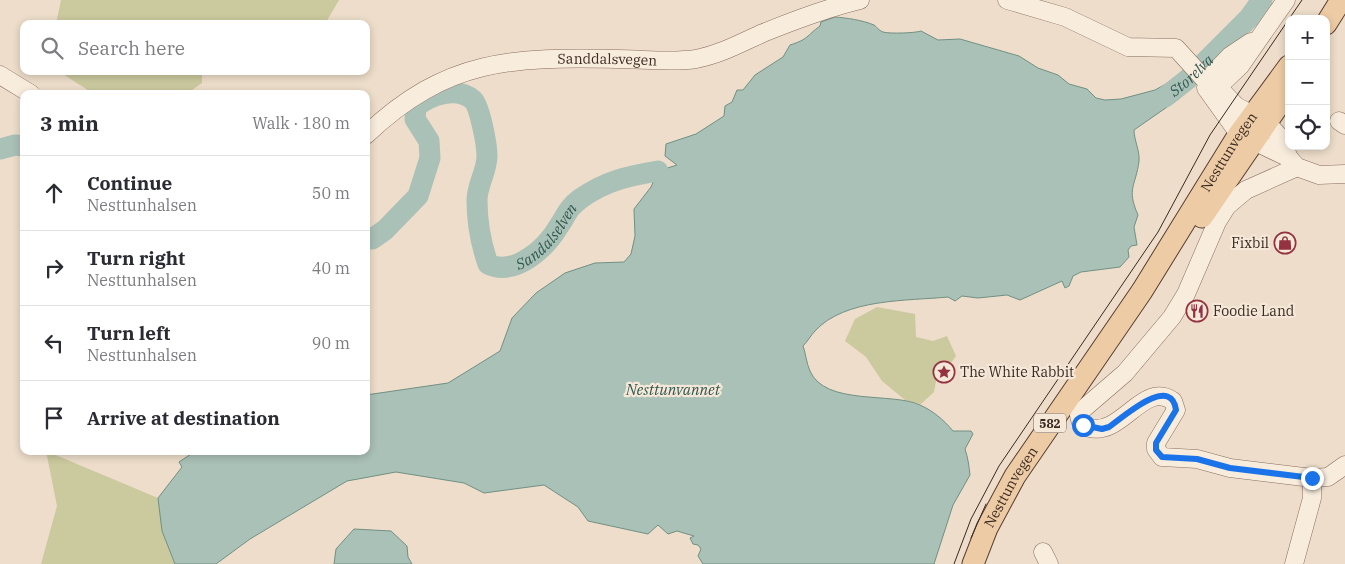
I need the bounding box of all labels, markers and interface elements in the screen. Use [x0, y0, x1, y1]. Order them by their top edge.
map controls [1285, 15, 1330, 150]
button: + [1285, 15, 1330, 60]
search box [20, 20, 370, 75]
icon: search [38, 34, 66, 62]
text: Search here [78, 36, 185, 60]
water label: Storelva [1164, 49, 1218, 101]
street label: Sanddalsvegen [557, 50, 658, 70]
button: − [1285, 60, 1330, 105]
button: locate [1285, 105, 1330, 150]
text: 3 min [40, 109, 99, 137]
street label: Nesttunvegen [1197, 109, 1261, 195]
text: Walk · 180 m [252, 113, 350, 133]
text: Continue [87, 171, 172, 195]
icon: ahead [40, 179, 68, 207]
text: 50 m [312, 183, 350, 203]
text: Nesttunhalsen [87, 195, 197, 215]
water label: Sandalselven [511, 199, 581, 274]
shop icon: Fixbil [1273, 231, 1297, 255]
place label: Fixbil [1231, 234, 1269, 252]
text: Turn right [87, 246, 185, 270]
icon: right [40, 254, 68, 282]
text: 40 m [312, 258, 350, 278]
text: Nesttunhalsen [87, 270, 197, 290]
restaurant icon: Foodie Land [1185, 299, 1209, 323]
place label: Foodie Land [1213, 302, 1295, 320]
text: Turn left [87, 321, 170, 345]
icon: left [40, 329, 68, 357]
text: 90 m [312, 333, 350, 353]
text: Nesttunhalsen [87, 345, 197, 365]
place icon: The White Rabbit [932, 360, 956, 384]
place label: The White Rabbit [960, 363, 1074, 381]
water label: Nesttunvannet [625, 380, 721, 399]
icon: arrive [40, 404, 68, 432]
text: Arrive at destination [87, 406, 280, 430]
road number: 582 [1034, 413, 1066, 432]
route start [1072, 414, 1095, 437]
street label: Nesttunvegen [980, 443, 1042, 531]
route end [1301, 467, 1324, 490]

